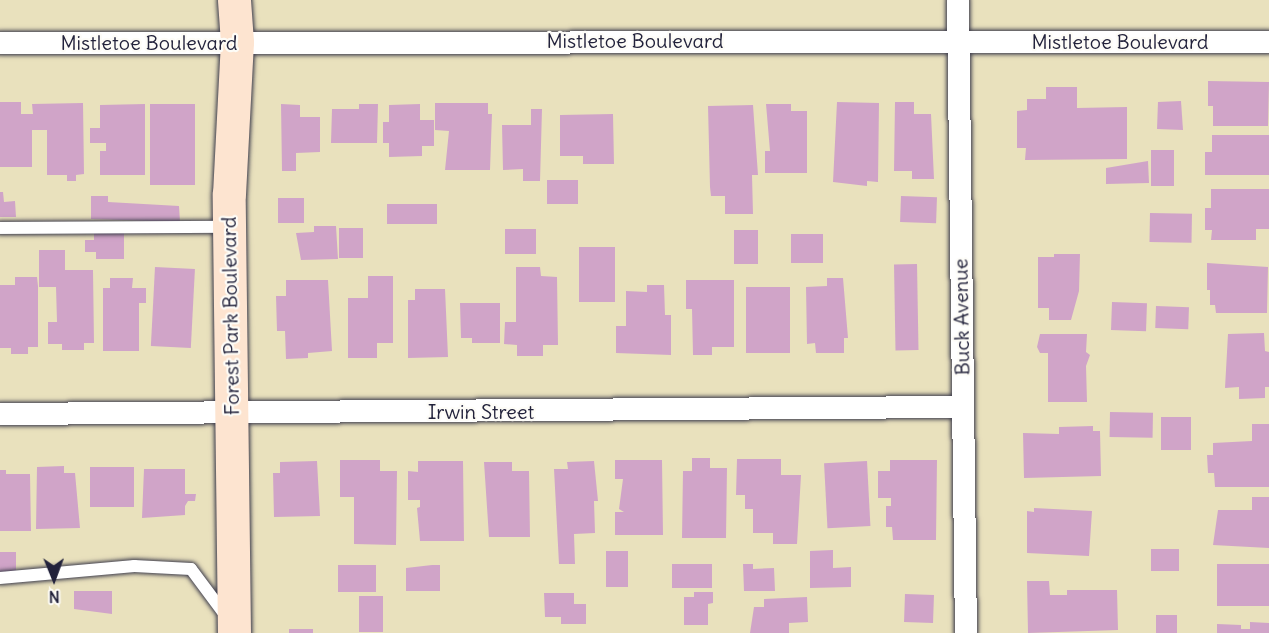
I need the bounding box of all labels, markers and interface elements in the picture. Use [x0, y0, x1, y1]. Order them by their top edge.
street label: Mistletoe Boulevard [546, 28, 724, 52]
street label: Mistletoe Boulevard [1031, 29, 1209, 53]
street label: Mistletoe Boulevard [60, 30, 238, 54]
street label: Forest Park Boulevard [216, 216, 244, 416]
street label: Buck Avenue [948, 258, 974, 376]
street label: Irwin Street [428, 399, 534, 423]
north arrow [24, 549, 84, 609]
text: N [49, 587, 60, 607]

